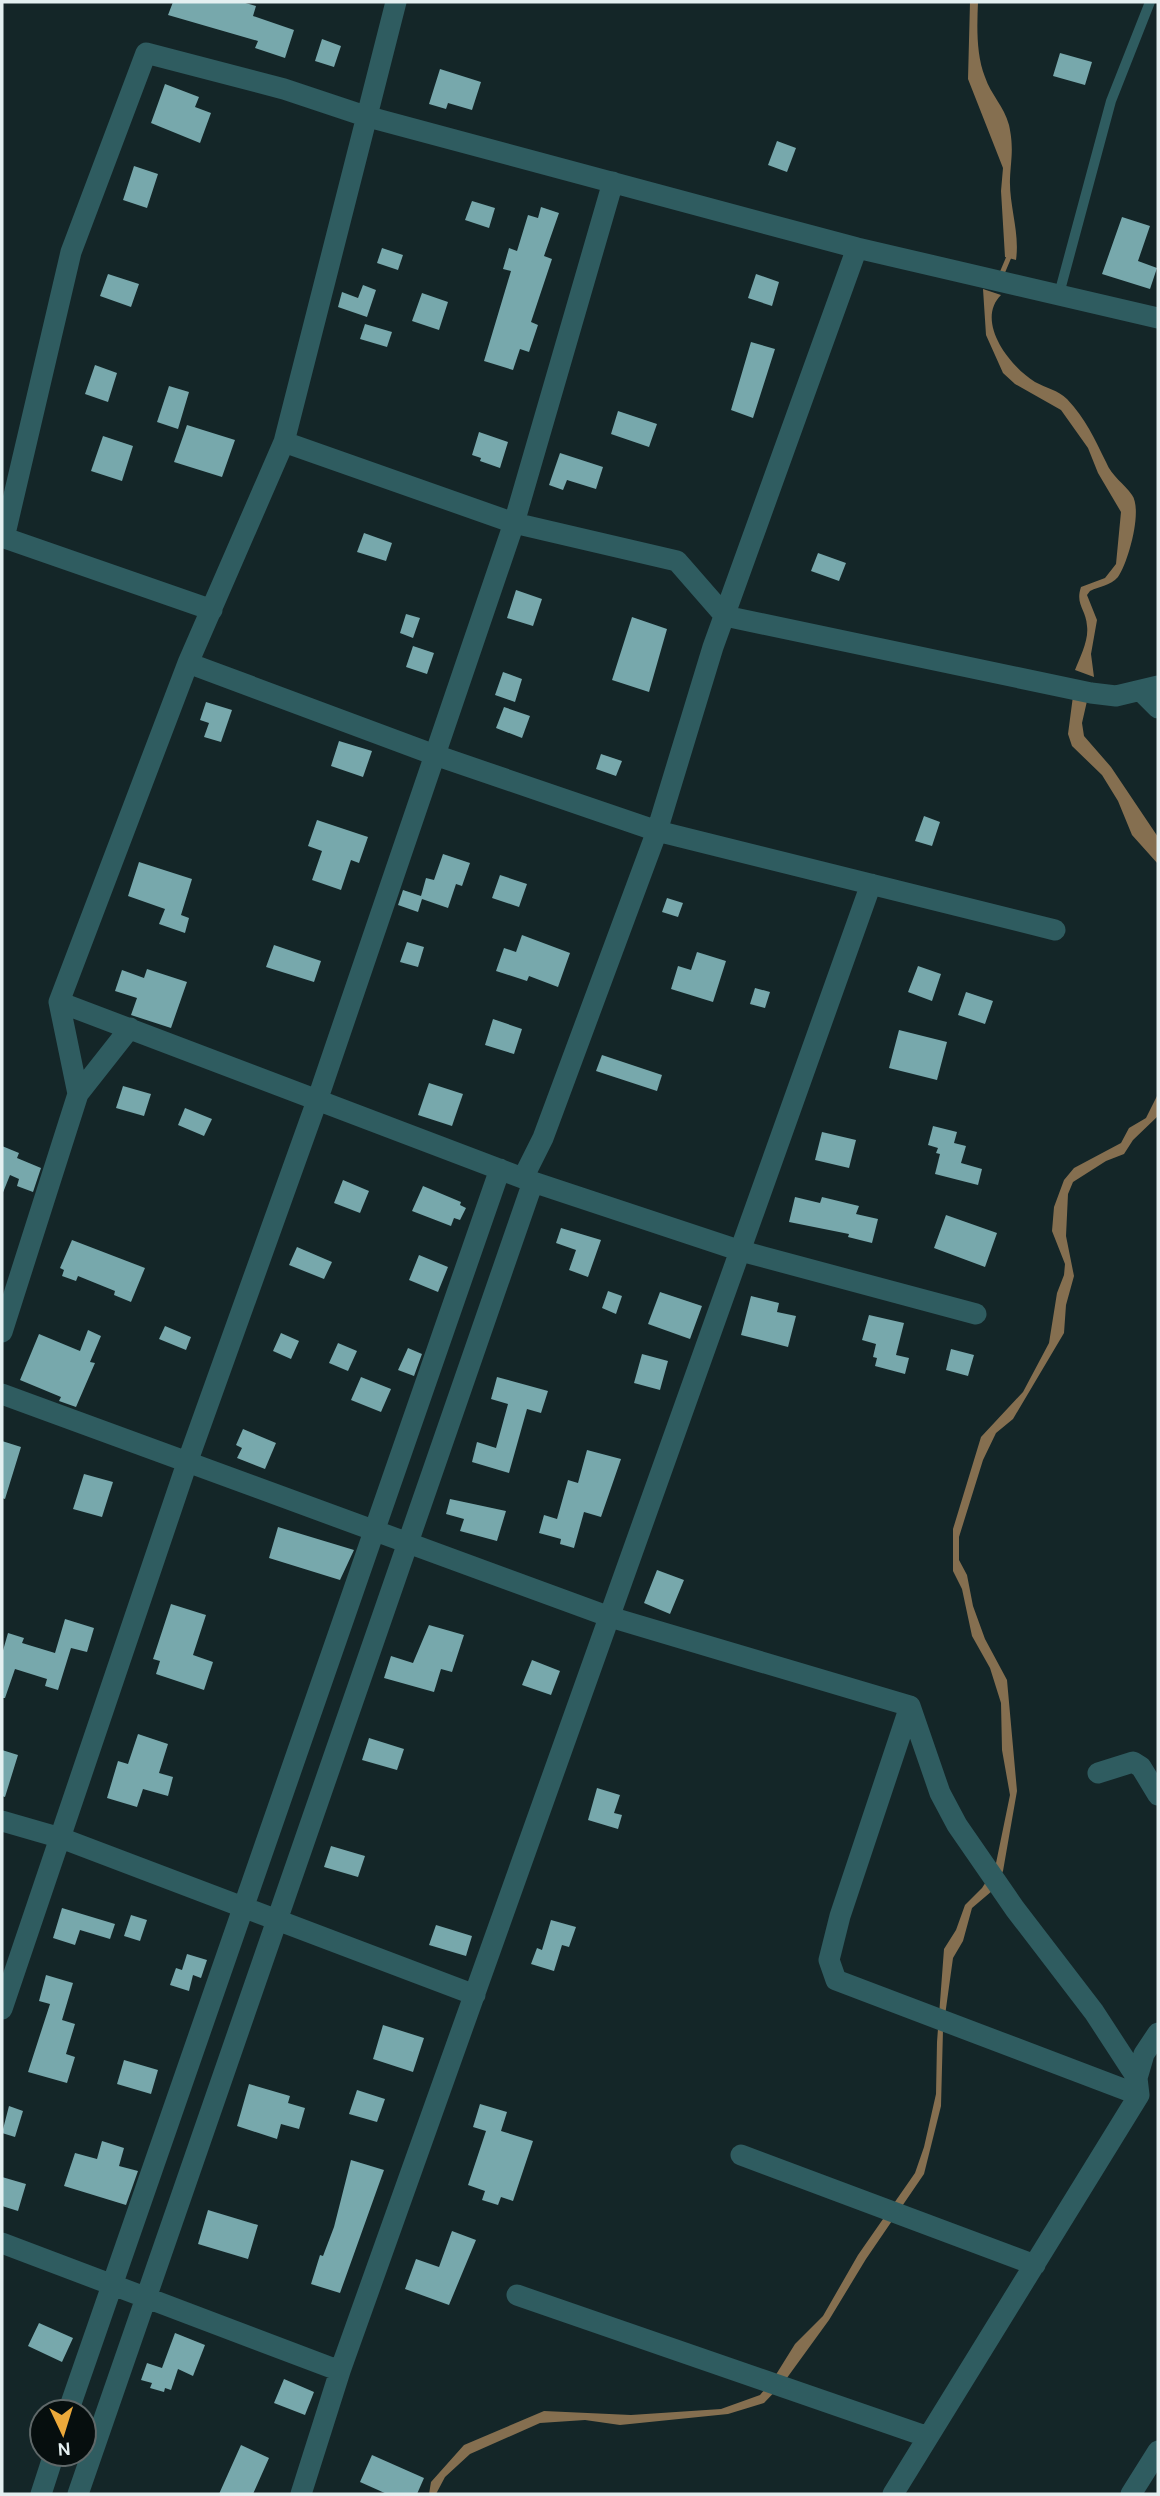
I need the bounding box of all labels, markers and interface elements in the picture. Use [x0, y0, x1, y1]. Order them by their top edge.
north arrow [28, 2398, 98, 2468]
text: N [57, 2438, 72, 2460]

